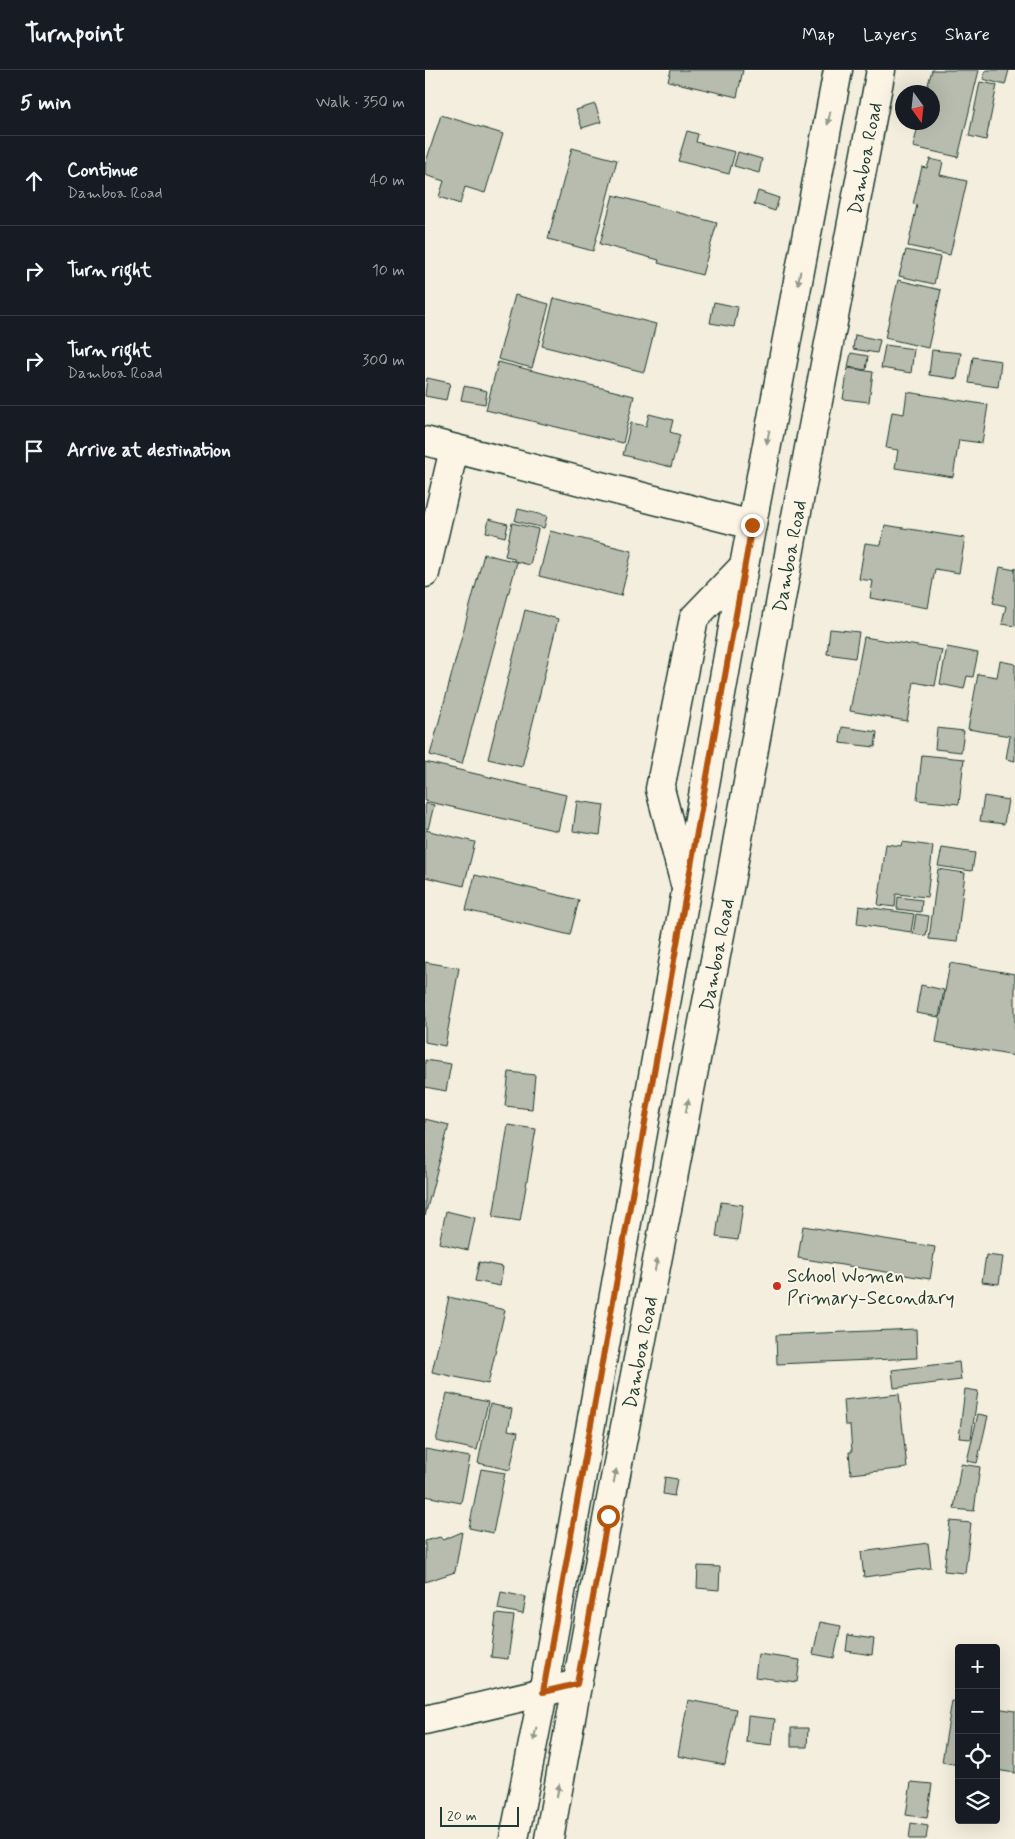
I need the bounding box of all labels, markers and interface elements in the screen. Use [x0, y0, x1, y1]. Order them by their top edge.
text: Turnpoint [25, 19, 125, 50]
text: Map [802, 23, 835, 47]
text: Layers [863, 23, 917, 47]
text: Share [945, 23, 990, 47]
north arrow [895, 85, 940, 130]
text: 5 min [20, 89, 72, 117]
text: Walk · 350 m [316, 92, 405, 113]
street label: Damboa Road [843, 100, 889, 217]
one-way arrow [825, 110, 833, 125]
text: Continue [67, 158, 138, 183]
icon: ahead [20, 167, 48, 195]
text: 40 m [369, 170, 405, 191]
text: Damboa Road [67, 183, 163, 204]
icon: right [20, 257, 48, 285]
text: Turn right [67, 258, 151, 283]
text: 10 m [372, 260, 405, 281]
one-way arrow [794, 270, 802, 286]
text: Turn right [67, 338, 151, 363]
icon: right [20, 347, 48, 375]
text: 300 m [362, 350, 405, 371]
text: Damboa Road [67, 363, 163, 384]
one-way arrow [764, 430, 772, 446]
icon: arrive [20, 437, 48, 465]
text: Arrive at destination [67, 438, 231, 463]
street label: Damboa Road [768, 498, 813, 615]
route end [741, 514, 764, 537]
street label: Damboa Road [695, 897, 741, 1013]
one-way arrow [683, 1098, 691, 1113]
one-way arrow [653, 1257, 661, 1273]
place label: School Women Primary-Secondary [787, 1264, 955, 1311]
marker: School Women Primary-Secondary [771, 1280, 783, 1292]
street label: Damboa Road [618, 1294, 664, 1411]
one-way arrow [612, 1468, 620, 1484]
route start [597, 1505, 620, 1528]
map controls [955, 1644, 1000, 1824]
button: + [955, 1644, 1000, 1689]
button: − [955, 1689, 1000, 1734]
one-way arrow [531, 1726, 539, 1742]
button: locate [955, 1734, 1000, 1779]
button: layers [955, 1779, 1000, 1824]
one-way arrow [554, 1783, 562, 1799]
scale bar [440, 1804, 519, 1827]
text: 20 m [447, 1807, 477, 1825]

